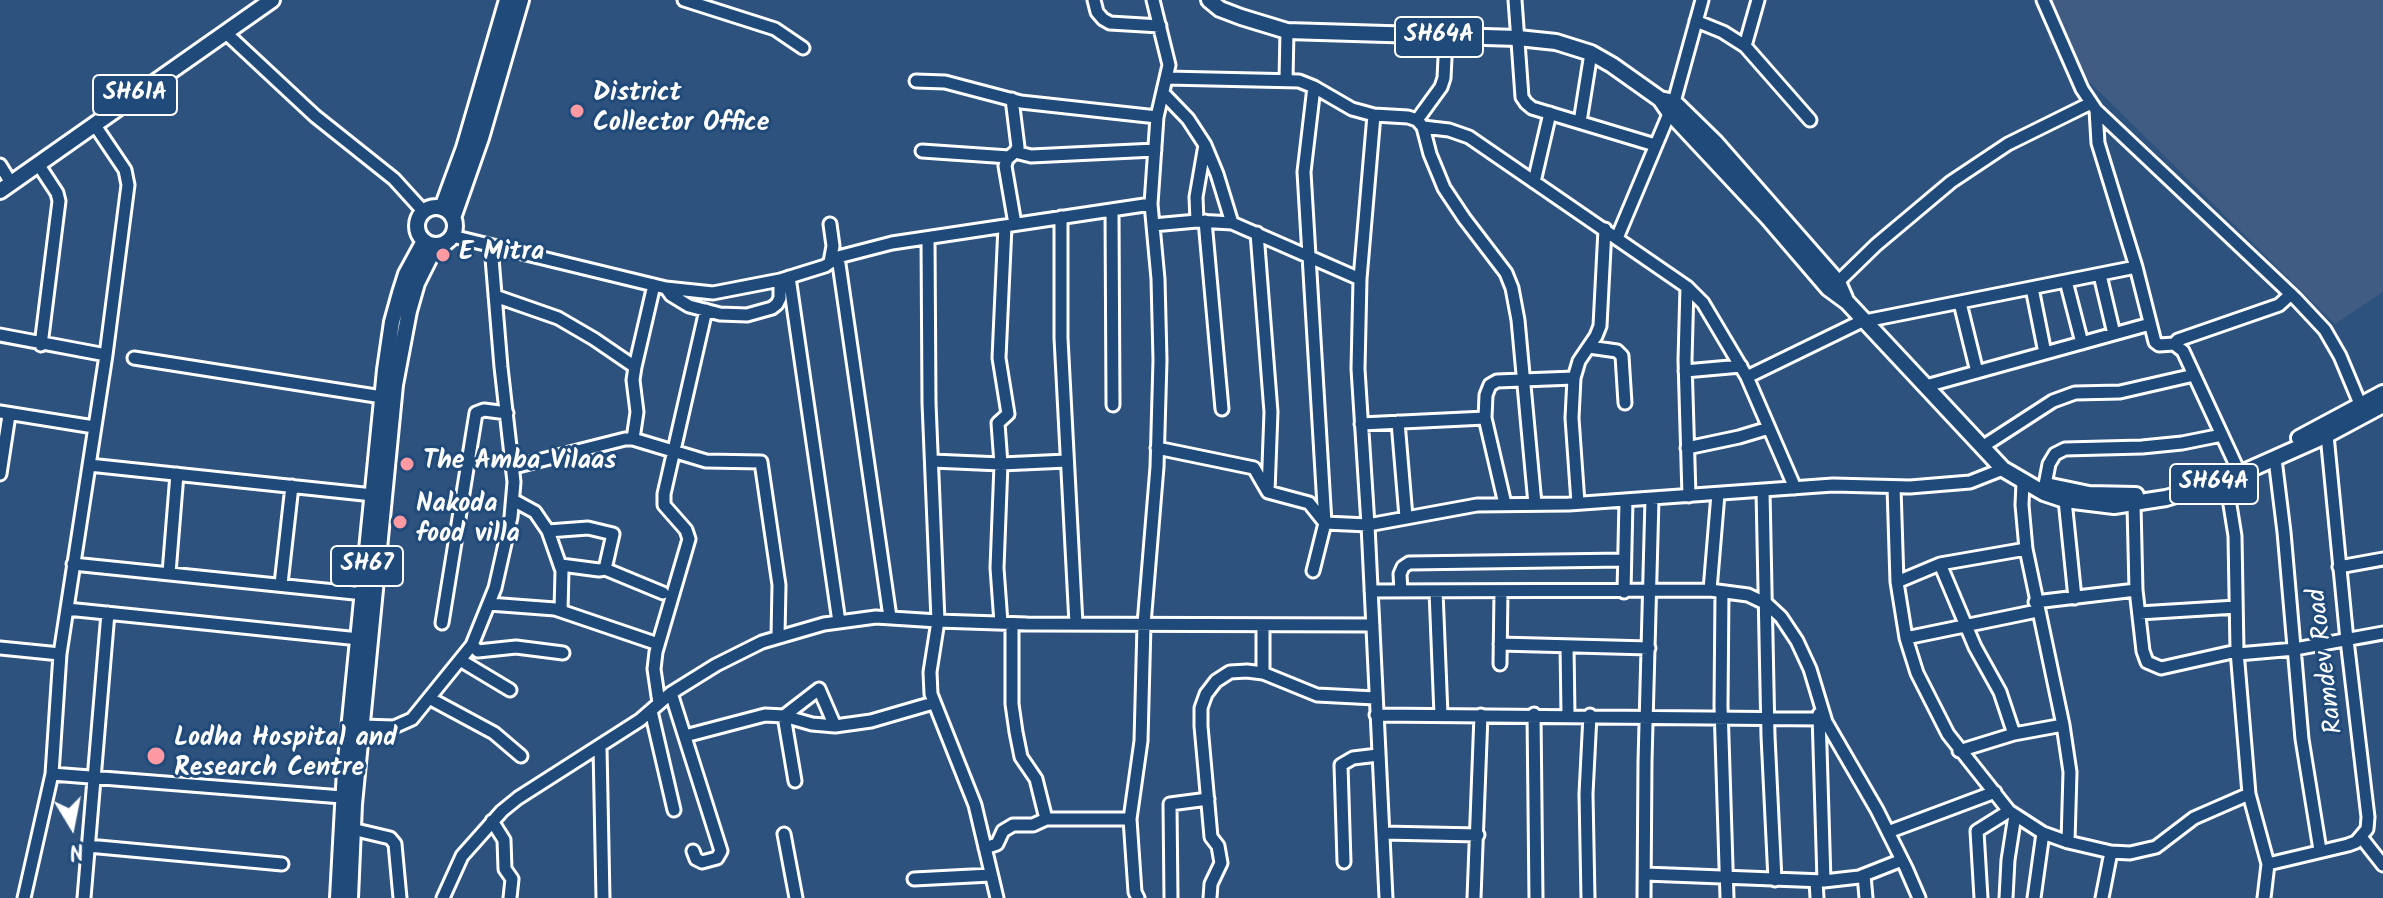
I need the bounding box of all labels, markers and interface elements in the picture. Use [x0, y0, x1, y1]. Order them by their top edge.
road number: SH64A [1395, 17, 1483, 57]
road number: SH61A [93, 75, 177, 115]
place label: District Collector Office [593, 80, 769, 142]
marker: District Collector Office [568, 102, 586, 120]
place label: E Mitra [459, 239, 544, 271]
marker: E Mitra [434, 246, 452, 264]
place label: The Amba Vilaas [423, 448, 616, 480]
marker: The Amba Vilaas [398, 455, 416, 473]
road number: SH64A [2170, 464, 2258, 504]
place label: Nakoda food villa [416, 491, 520, 552]
marker: Nakoda food villa [391, 513, 409, 531]
road number: SH67 [331, 546, 403, 586]
street label: Ramdev Road [2304, 587, 2352, 735]
place label: Lodha Hospital and Research Centre [174, 725, 397, 786]
marker: Lodha Hospital and Research Centre [145, 745, 167, 767]
north arrow [32, 786, 112, 866]
text: N [66, 832, 86, 869]

